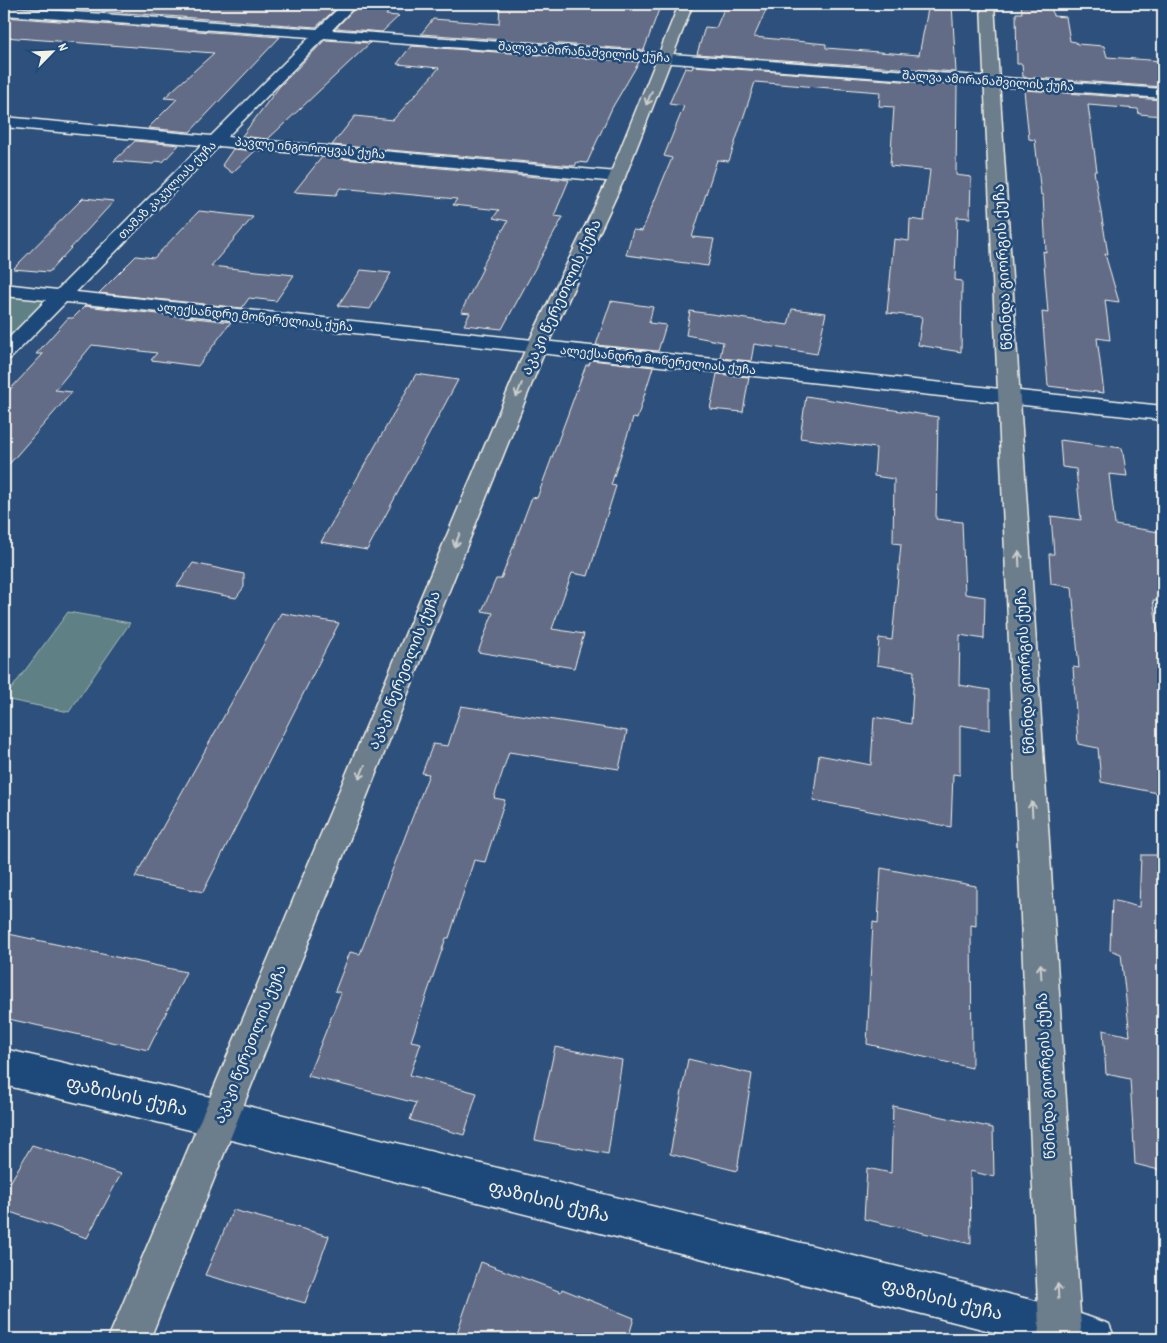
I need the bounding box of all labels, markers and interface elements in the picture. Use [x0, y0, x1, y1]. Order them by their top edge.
north arrow [28, 28, 78, 78]
street label: შალვა ამირანაშვილის ქუჩა [497, 39, 670, 68]
text: N [52, 40, 73, 55]
street label: შალვა ამირანაშვილის ქუჩა [901, 68, 1074, 97]
one-way arrow [644, 90, 653, 105]
street label: პავლე ინგოროყვას ქუჩა [234, 134, 386, 165]
street label: თამაზ კაკულიას ქუჩა [115, 138, 221, 244]
street label: წმინდა გიორგის ქუჩა [990, 183, 1020, 351]
street label: აკაკი წერეთლის ქუჩა [517, 216, 609, 379]
street label: ალექსანდრე მოწერელიას ქუჩა [156, 300, 354, 337]
street label: ალექსანდრე მოწერელიას ქუჩა [559, 343, 757, 380]
one-way arrow [513, 382, 523, 397]
one-way arrow [452, 532, 461, 548]
one-way arrow [1015, 551, 1024, 567]
street label: წმინდა გიორგის ქუჩა [1012, 587, 1042, 755]
street label: აკაკი წერეთლის ქუჩა [364, 588, 448, 753]
one-way arrow [356, 764, 366, 779]
one-way arrow [1028, 801, 1037, 817]
street label: აკაკი წერეთლის ქუჩა [210, 962, 294, 1127]
one-way arrow [1036, 963, 1045, 979]
street label: წმინდა გიორგის ქუჩა [1033, 992, 1063, 1160]
street label: ფაზისის ქუჩა [63, 1072, 190, 1125]
street label: ფაზისის ქუჩა [485, 1176, 612, 1231]
street label: ფაზისის ქუჩა [878, 1274, 1005, 1329]
one-way arrow [1053, 1283, 1062, 1299]

